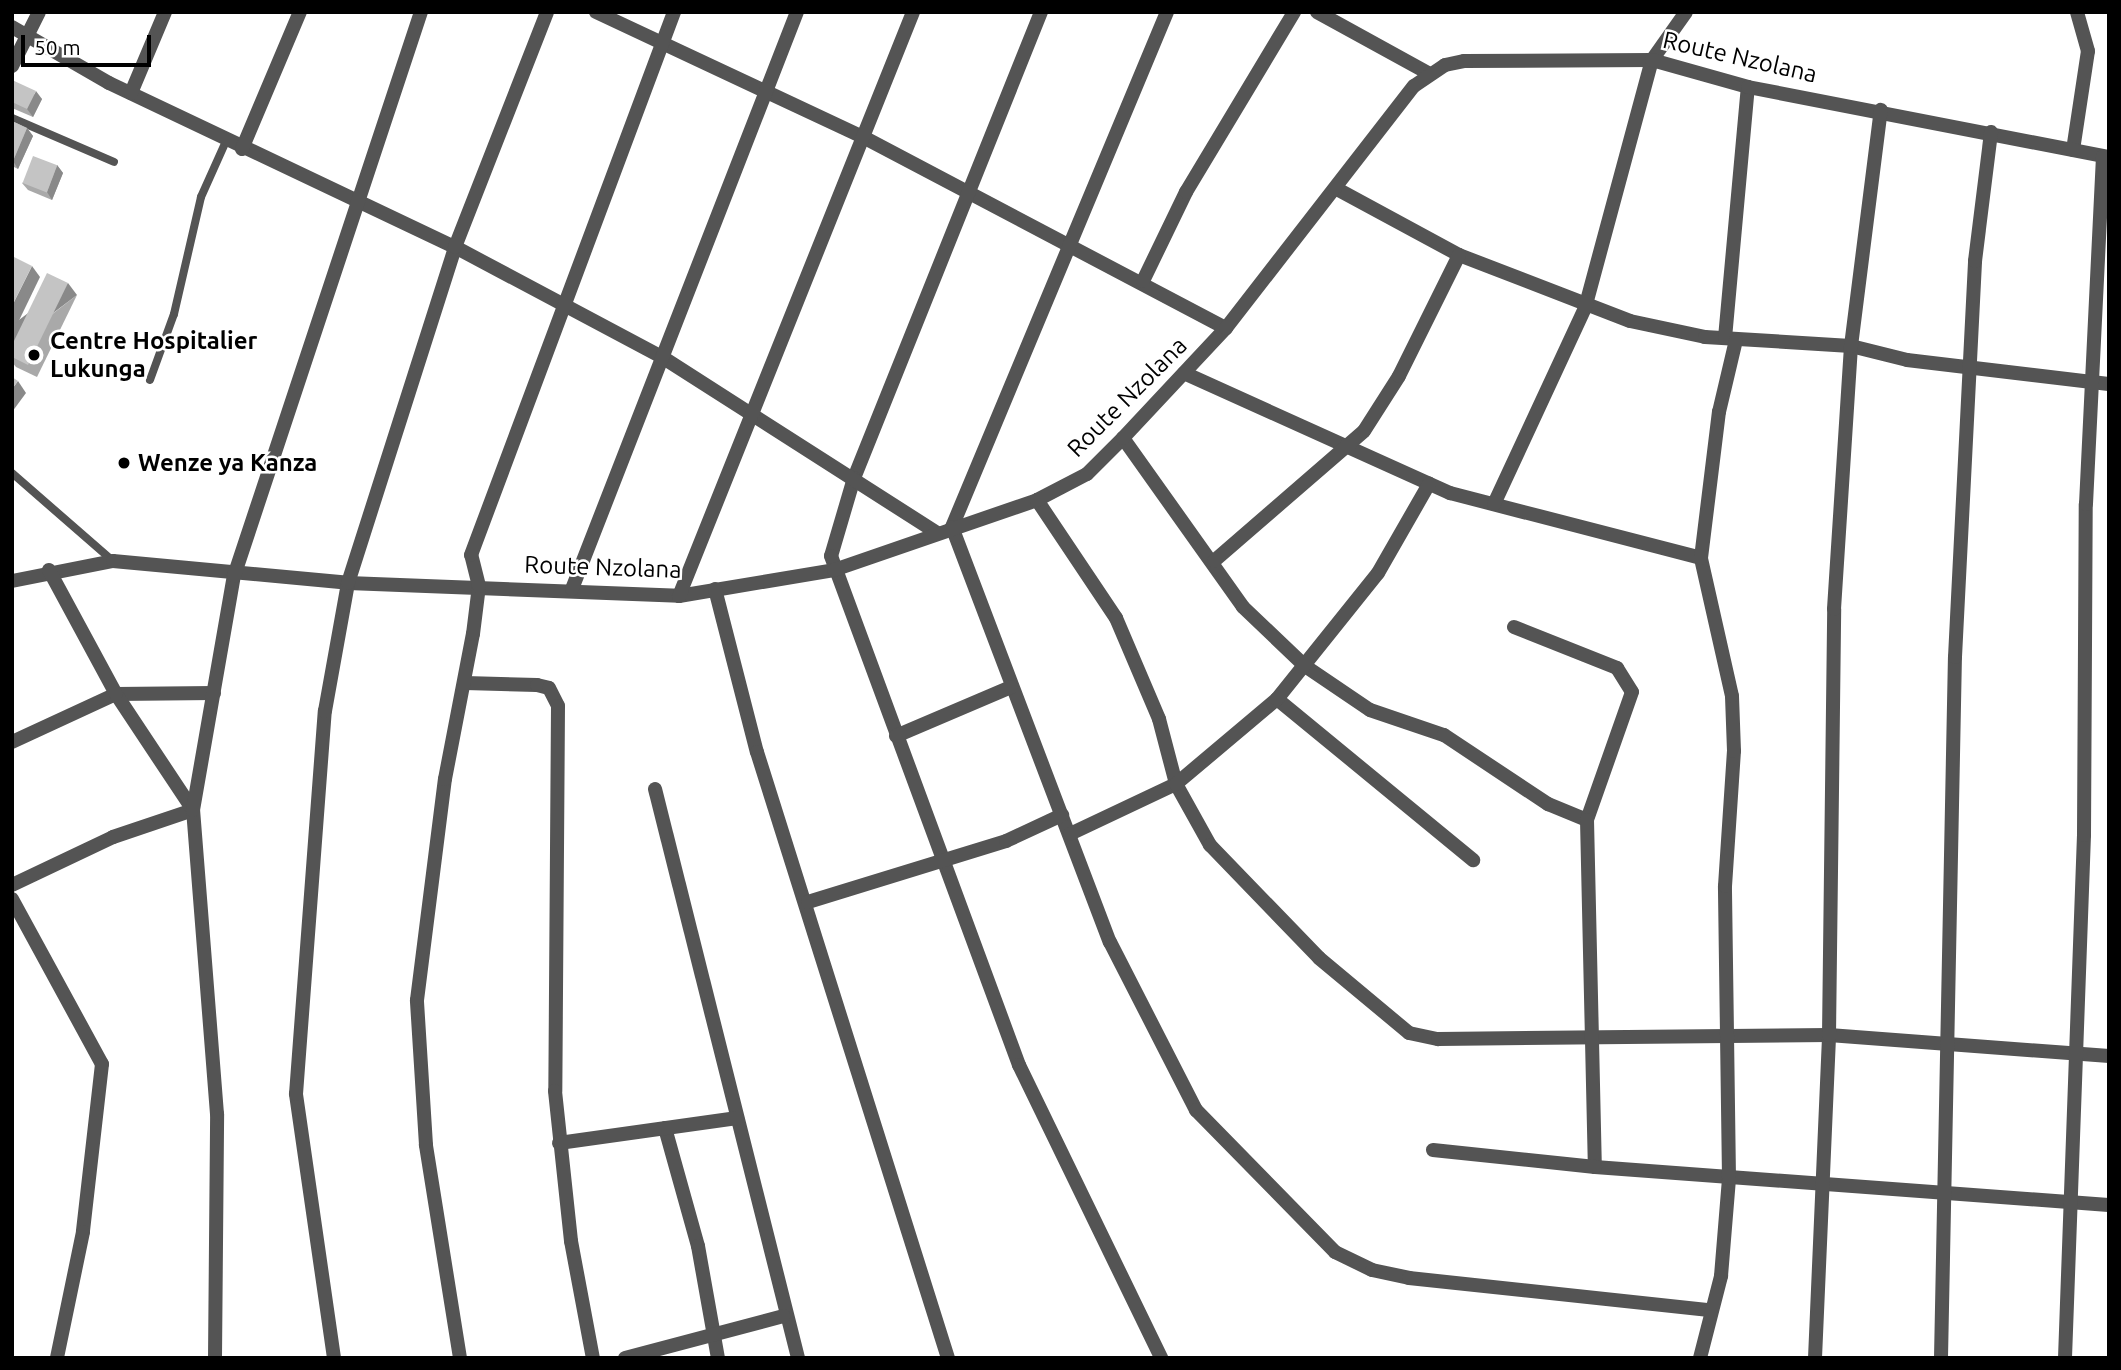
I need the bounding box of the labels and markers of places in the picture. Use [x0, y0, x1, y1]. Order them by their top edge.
place label: Centre Hospitalier Lukunga [50, 327, 257, 383]
marker: Centre Hospitalier Lukunga [24, 345, 44, 365]
place label: Wenze ya Kanza [138, 449, 317, 477]
marker: Wenze ya Kanza [116, 455, 132, 471]

